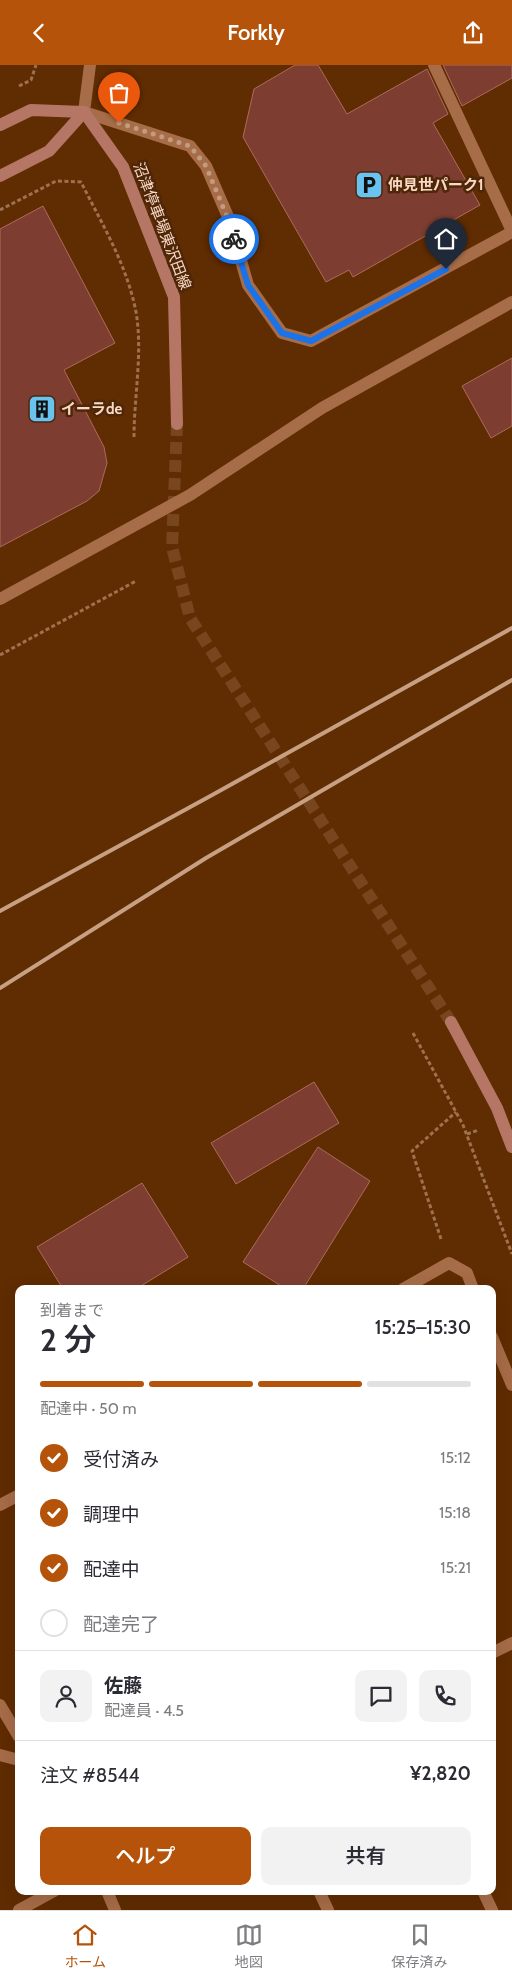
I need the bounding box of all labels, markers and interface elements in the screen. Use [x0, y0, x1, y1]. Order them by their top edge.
icon: back [25, 19, 53, 47]
text: Forkly [227, 19, 285, 46]
icon: share [459, 19, 487, 47]
pin [98, 72, 140, 123]
icon: bag [105, 79, 133, 107]
street label: 沼津停車場東沢田線 [129, 160, 195, 292]
parking icon: 仲見世パーク1 [354, 170, 384, 200]
place label: 仲見世パーク1 [388, 176, 484, 194]
courier [209, 214, 259, 264]
pin [425, 218, 467, 269]
icon: bike [220, 225, 248, 253]
icon: home [432, 225, 460, 253]
building icon: イーラde [27, 394, 57, 424]
place label: イーラde [61, 400, 123, 418]
text: 到着まで [40, 1301, 104, 1320]
text: 15:25–15:30 [375, 1316, 471, 1339]
text: 2 分 [40, 1320, 96, 1359]
text: 配達中 · 50 m [40, 1399, 136, 1418]
icon: check [40, 1444, 68, 1472]
text: 受付済み [83, 1448, 159, 1471]
text: 15:12 [440, 1448, 471, 1467]
icon: check [40, 1499, 68, 1527]
text: 調理中 [83, 1503, 140, 1526]
text: 15:18 [439, 1503, 471, 1522]
icon: check [40, 1554, 68, 1582]
text: 配達中 [83, 1558, 140, 1581]
text: 15:21 [440, 1558, 471, 1577]
text: 配達完了 [83, 1613, 159, 1636]
button: person [40, 1670, 92, 1722]
button: chat [355, 1670, 407, 1722]
button: phone [419, 1670, 471, 1722]
text: 佐藤 [104, 1674, 142, 1697]
text: 配達員 · 4.5 [104, 1701, 184, 1720]
text: ¥2,820 [410, 1762, 471, 1785]
text: 注文 #8544 [40, 1764, 139, 1787]
button: ヘルプ [40, 1827, 251, 1885]
button: 共有 [261, 1827, 471, 1885]
tab: ホーム [64, 1921, 106, 1971]
tab: 地図 [235, 1921, 263, 1971]
tab: 保存済み [392, 1921, 448, 1971]

